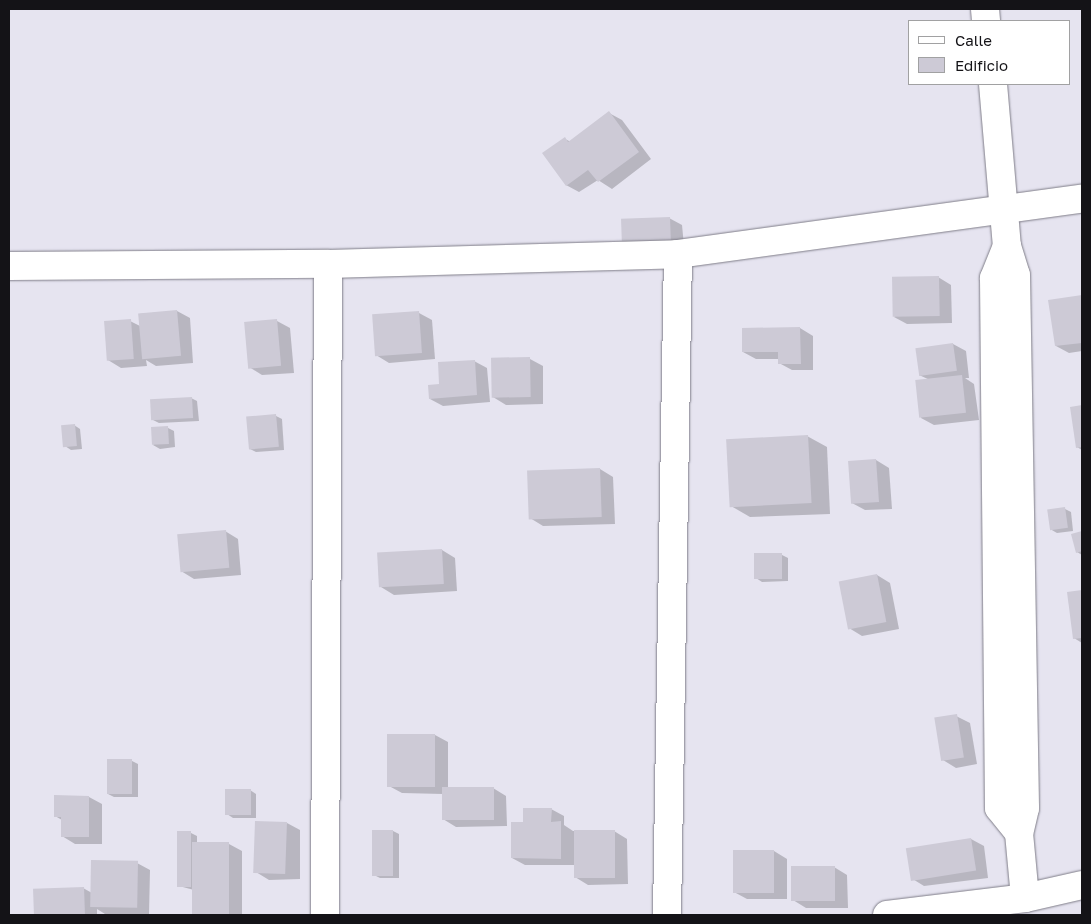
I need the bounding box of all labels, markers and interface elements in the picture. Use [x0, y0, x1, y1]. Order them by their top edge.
legend [908, 20, 1071, 85]
text: Calle [955, 31, 992, 49]
text: Edificio [955, 56, 1008, 74]

